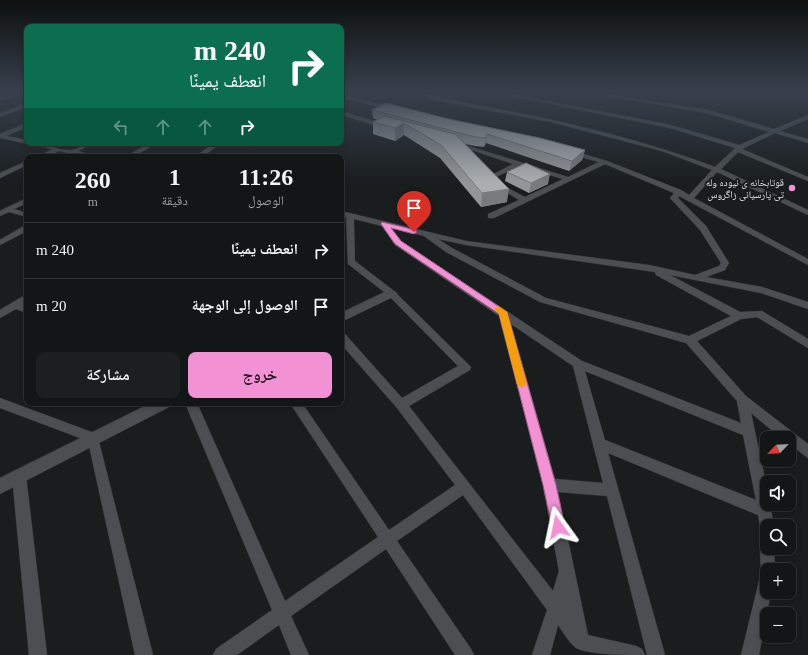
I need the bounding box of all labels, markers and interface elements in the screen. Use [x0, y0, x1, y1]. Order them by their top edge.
text: 240 m [194, 35, 266, 66]
icon: right [280, 40, 332, 92]
text: انعطف يمينًا [189, 71, 266, 91]
icon: left [110, 116, 132, 138]
icon: ahead [152, 116, 174, 138]
icon: ahead [194, 116, 216, 138]
icon: right [236, 116, 258, 138]
text: 1 [169, 164, 181, 190]
text: 11:26 [239, 164, 293, 190]
text: 260 [75, 167, 111, 193]
place label: قوتابخانه ی نیوده وله تی پارسیانی زاگروس [706, 177, 784, 201]
marker: قوتابخانه ی نیوده وله تی پارسیانی زاگروس [787, 183, 797, 193]
pin [397, 191, 431, 232]
text: دقيقة [161, 193, 188, 208]
text: الوصول [248, 193, 284, 208]
text: m [88, 194, 98, 209]
icon: arrive [403, 197, 425, 219]
icon: right [310, 240, 332, 262]
text: انعطف يمينًا [231, 241, 298, 257]
text: 240 m [36, 242, 74, 258]
icon: arrive [310, 296, 332, 318]
text: الوصول إلى الوجهة [192, 297, 298, 313]
text: 20 m [36, 298, 66, 314]
button: مشاركة [36, 352, 180, 398]
button: خروج [188, 352, 332, 398]
north arrow [760, 431, 796, 467]
map controls [760, 431, 796, 643]
button: sound [760, 475, 796, 511]
position arrow [537, 506, 579, 548]
button: search [760, 519, 796, 555]
button: + [760, 563, 796, 599]
button: − [760, 607, 796, 643]

